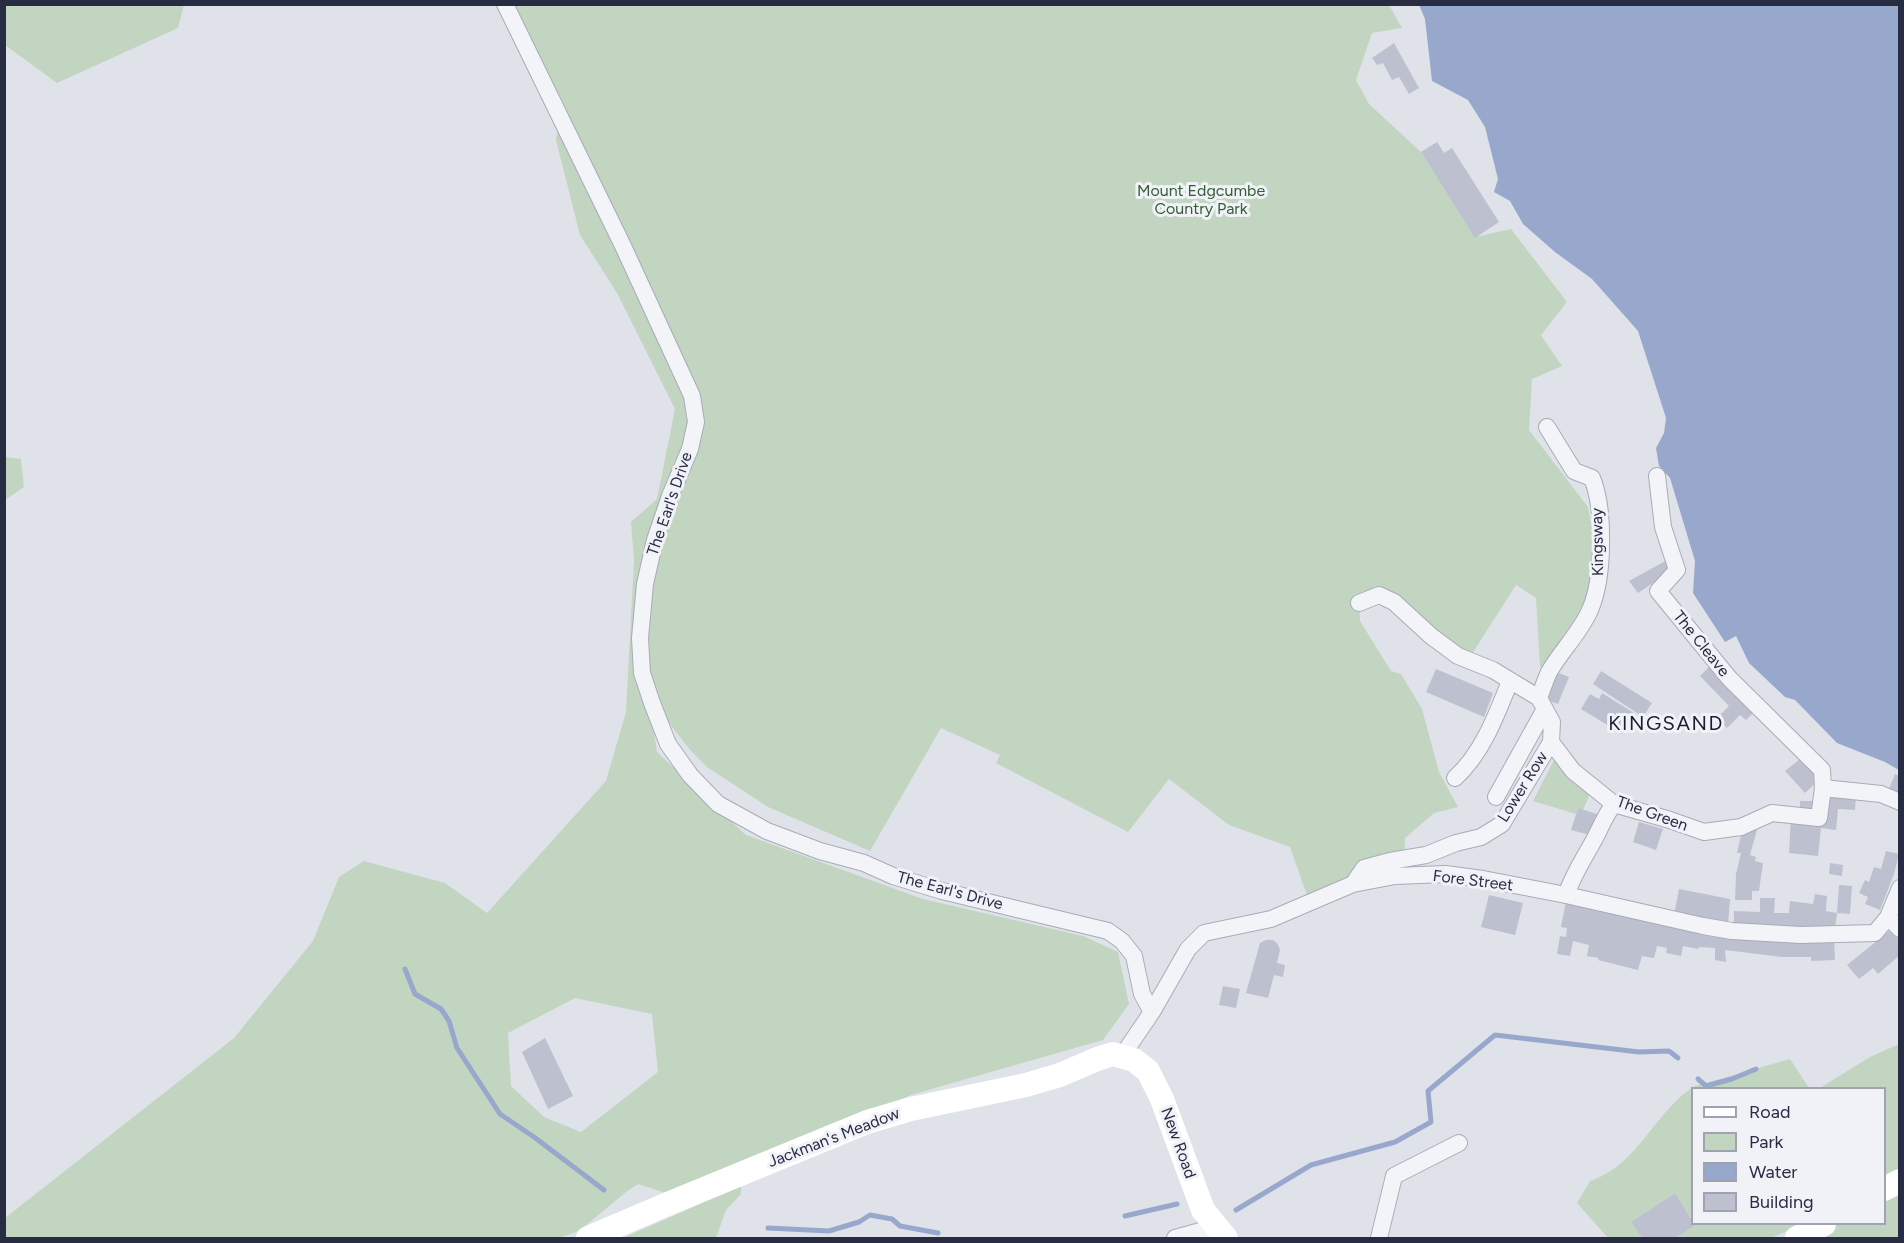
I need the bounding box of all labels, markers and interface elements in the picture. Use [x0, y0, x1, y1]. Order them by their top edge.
park label: Mount Edgcumbe Country Park [1137, 181, 1265, 219]
street label: The Earl's Drive [643, 450, 697, 558]
street label: Kingsway [1588, 508, 1608, 576]
street label: The Cleave [1669, 607, 1733, 681]
district label: KINGSAND [1608, 712, 1724, 736]
street label: Lower Row [1494, 748, 1552, 826]
street label: The Green [1614, 792, 1690, 836]
street label: Fore Street [1432, 867, 1514, 895]
street label: The Earl's Drive [895, 868, 1005, 914]
legend [1691, 1087, 1886, 1225]
text: Road [1749, 1101, 1790, 1123]
street label: Jackman's Meadow [765, 1104, 903, 1172]
street label: New Road [1156, 1105, 1200, 1181]
text: Park [1749, 1131, 1783, 1153]
text: Water [1749, 1161, 1797, 1183]
text: Building [1749, 1191, 1814, 1213]

